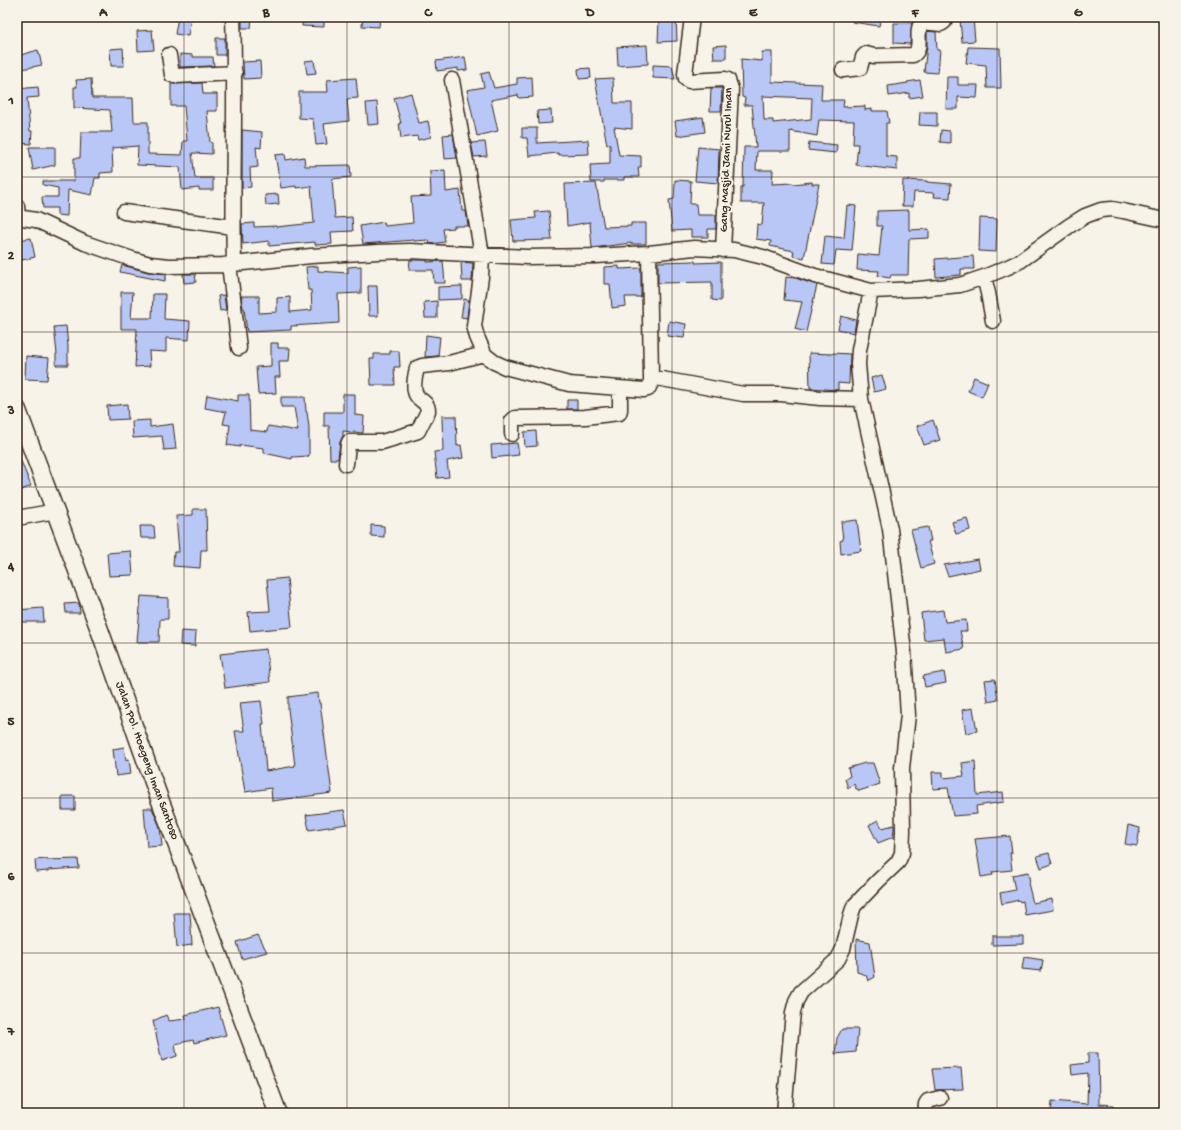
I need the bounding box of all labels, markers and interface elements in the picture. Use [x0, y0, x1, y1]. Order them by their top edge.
text: A [98, 6, 108, 21]
text: B [262, 6, 271, 21]
text: C [423, 6, 433, 21]
text: D [585, 6, 595, 21]
text: E [749, 6, 758, 21]
text: F [911, 6, 920, 21]
text: G [1074, 6, 1083, 21]
street label: Gang Masjid Jami Nurul Iman [717, 87, 737, 232]
text: 1 [7, 94, 14, 109]
text: 2 [8, 249, 15, 264]
text: 3 [7, 404, 15, 419]
text: 4 [7, 560, 15, 575]
street label: Jalan Pol. Hoegeng Iman Santoso [112, 680, 181, 842]
text: 5 [8, 715, 15, 730]
text: 6 [8, 870, 15, 885]
text: 7 [7, 1025, 16, 1040]

